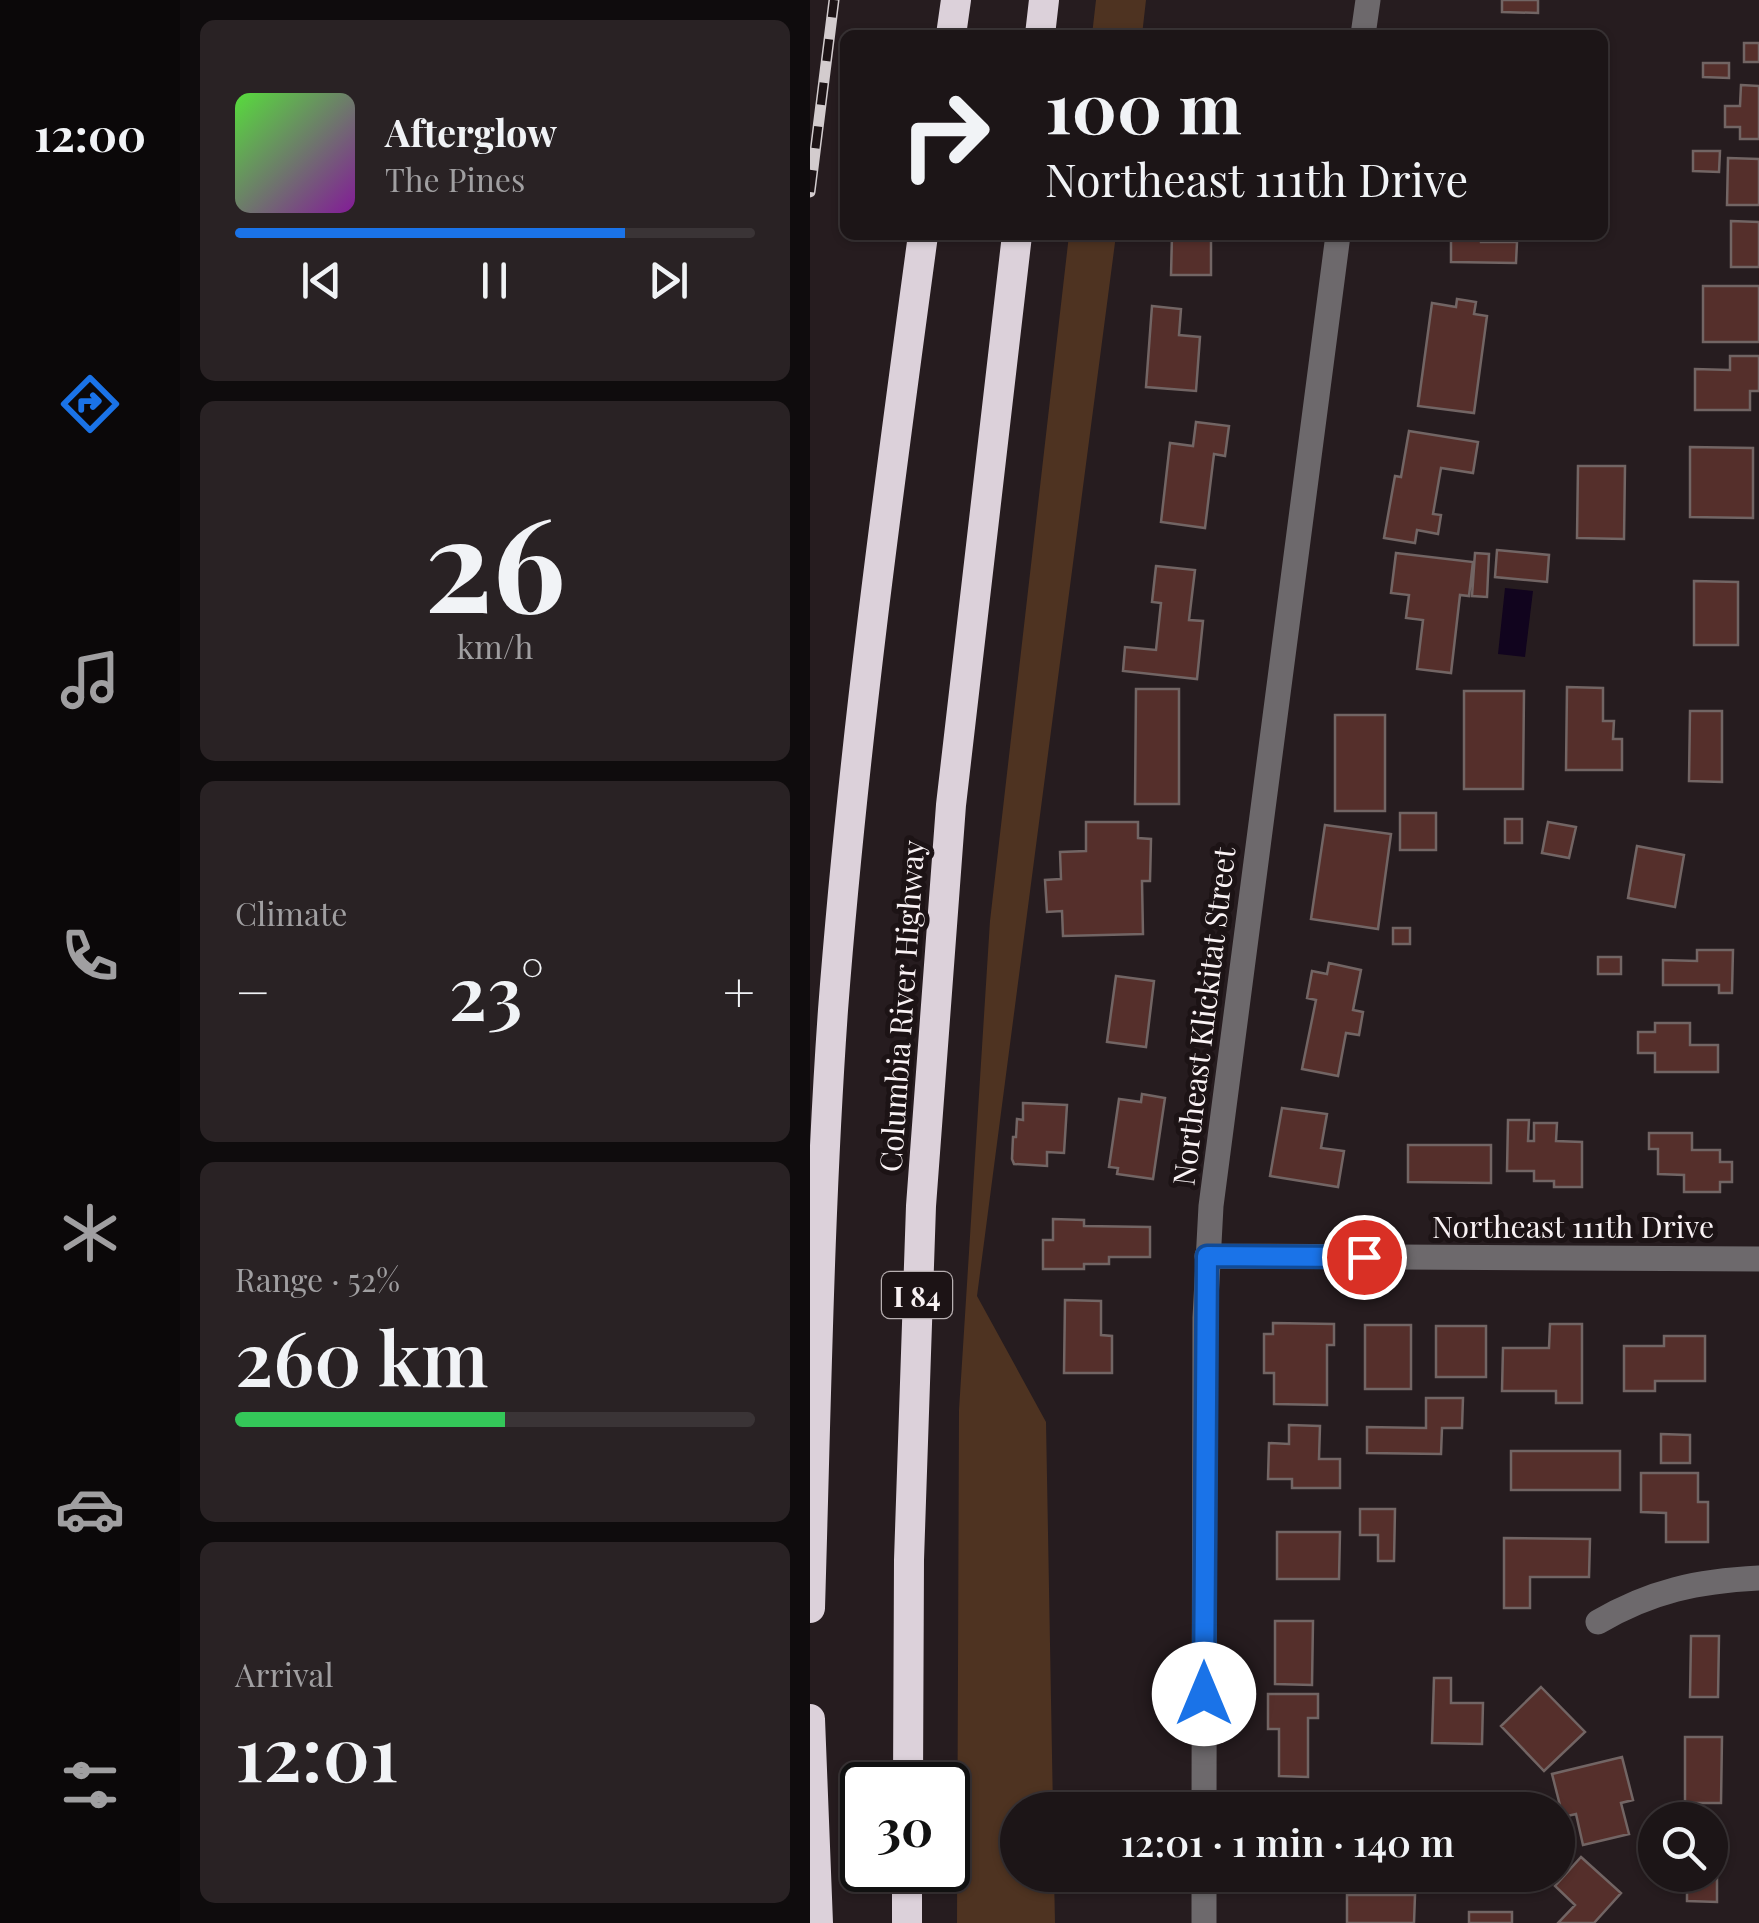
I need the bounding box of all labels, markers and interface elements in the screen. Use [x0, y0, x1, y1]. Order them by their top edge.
text: 100 m [1045, 58, 1242, 152]
icon: right [880, 70, 1010, 200]
text: 12:00 [34, 103, 146, 163]
text: Afterglow [385, 106, 557, 157]
text: Northeast 111th Drive [1045, 148, 1468, 208]
text: The Pines [385, 157, 525, 200]
icon: previous [294, 253, 349, 308]
icon: pause [467, 253, 522, 308]
icon: next [641, 253, 696, 308]
icon: directions [55, 369, 125, 439]
text: 26 [425, 472, 565, 646]
text: km/h [457, 624, 533, 667]
icon: music [55, 645, 125, 715]
street label: Columbia River Highway [869, 839, 933, 1173]
street label: Northeast Klickitat Street [1162, 844, 1244, 1187]
text: Climate [235, 891, 347, 934]
icon: phone [55, 921, 125, 991]
text: 23° [449, 940, 544, 1040]
text: − [235, 953, 271, 1027]
text: + [723, 953, 755, 1027]
icon: climate [55, 1198, 125, 1268]
street label: Northeast 111th Drive [1432, 1206, 1714, 1246]
pin [1322, 1215, 1407, 1300]
icon: arrive [1337, 1230, 1392, 1285]
text: Range · 52% [235, 1257, 400, 1300]
road number: I 84 [882, 1272, 952, 1318]
text: 260 km [235, 1306, 489, 1406]
icon: car [55, 1474, 125, 1544]
position arrow [1152, 1642, 1256, 1746]
text: Arrival [235, 1652, 334, 1695]
text: 12:01 [235, 1701, 398, 1801]
icon: filters [55, 1750, 125, 1820]
speed limit sign: 30 [840, 1762, 970, 1892]
map controls [1638, 1802, 1728, 1892]
button: search [1638, 1802, 1728, 1892]
text: 12:01 · 1 min · 140 m [1121, 1816, 1454, 1867]

